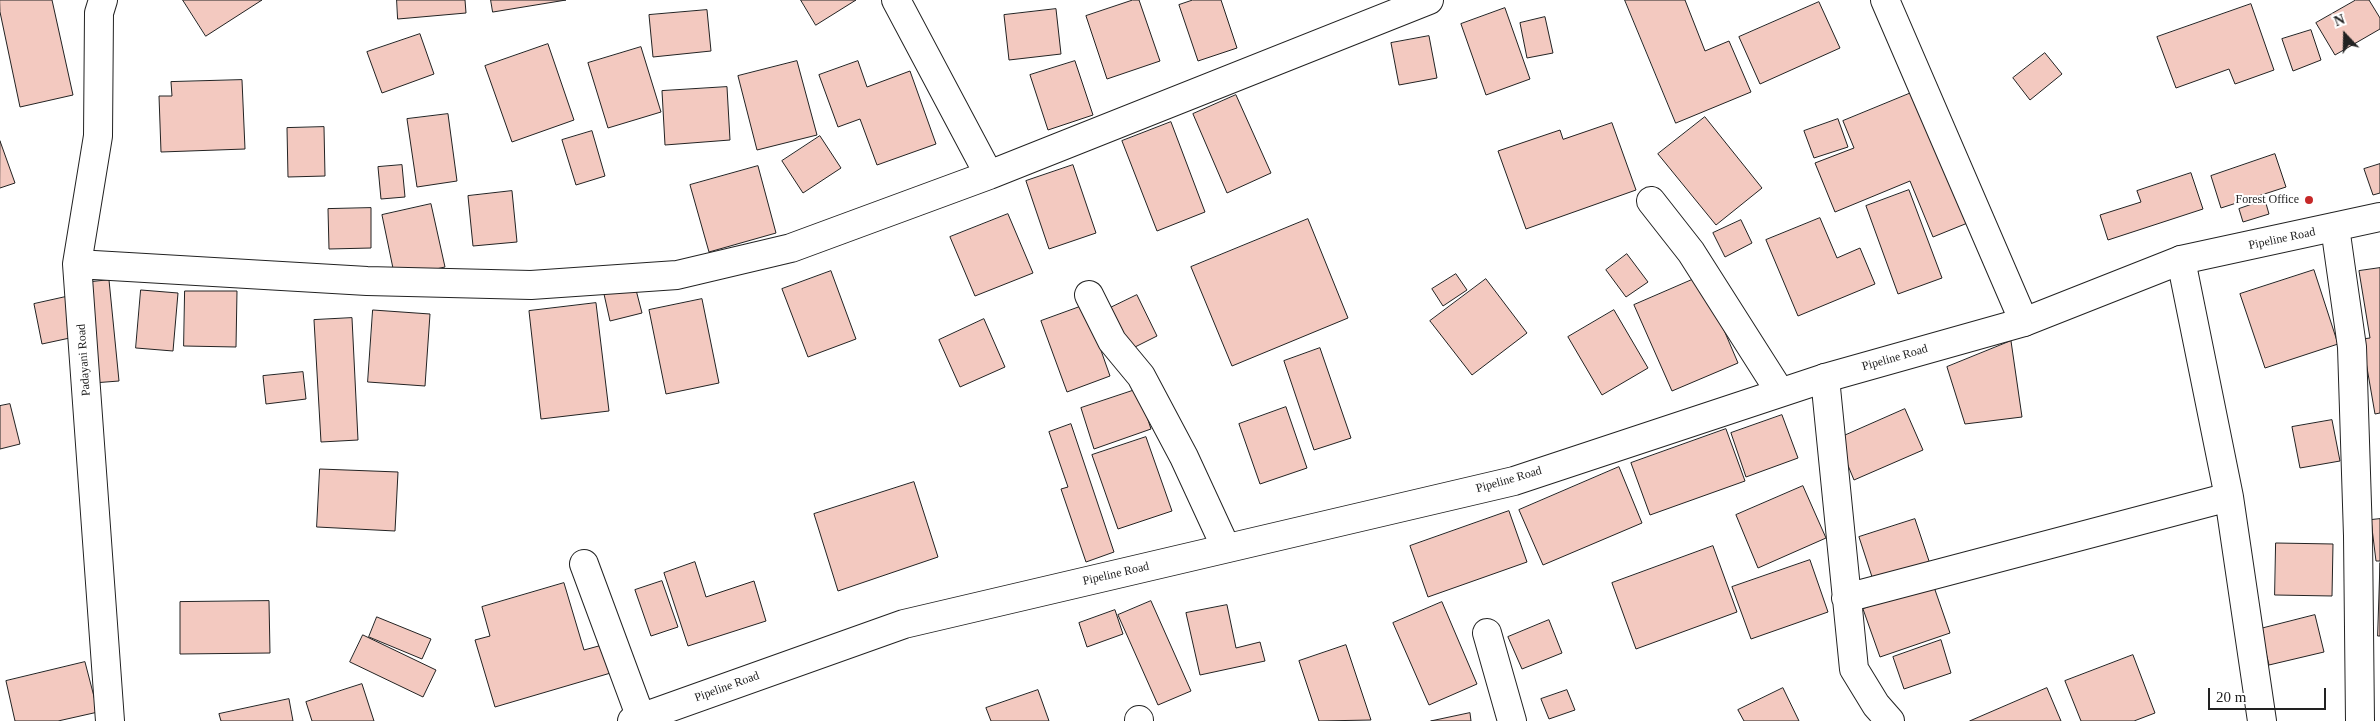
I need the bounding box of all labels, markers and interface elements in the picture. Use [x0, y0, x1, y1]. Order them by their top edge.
north arrow [2320, 10, 2370, 60]
text: N [2332, 12, 2347, 29]
place label: Forest Office [2236, 193, 2299, 207]
marker: Forest Office [2303, 194, 2315, 206]
street label: Pipeline Road [2247, 225, 2317, 253]
street label: Padayani Road [74, 323, 94, 397]
street label: Pipeline Road [1860, 342, 1930, 374]
street label: Pipeline Road [1474, 464, 1544, 496]
street label: Pipeline Road [1081, 559, 1151, 589]
street label: Pipeline Road [693, 669, 761, 705]
scale bar [2210, 678, 2328, 710]
text: 20 m [2216, 689, 2246, 705]

